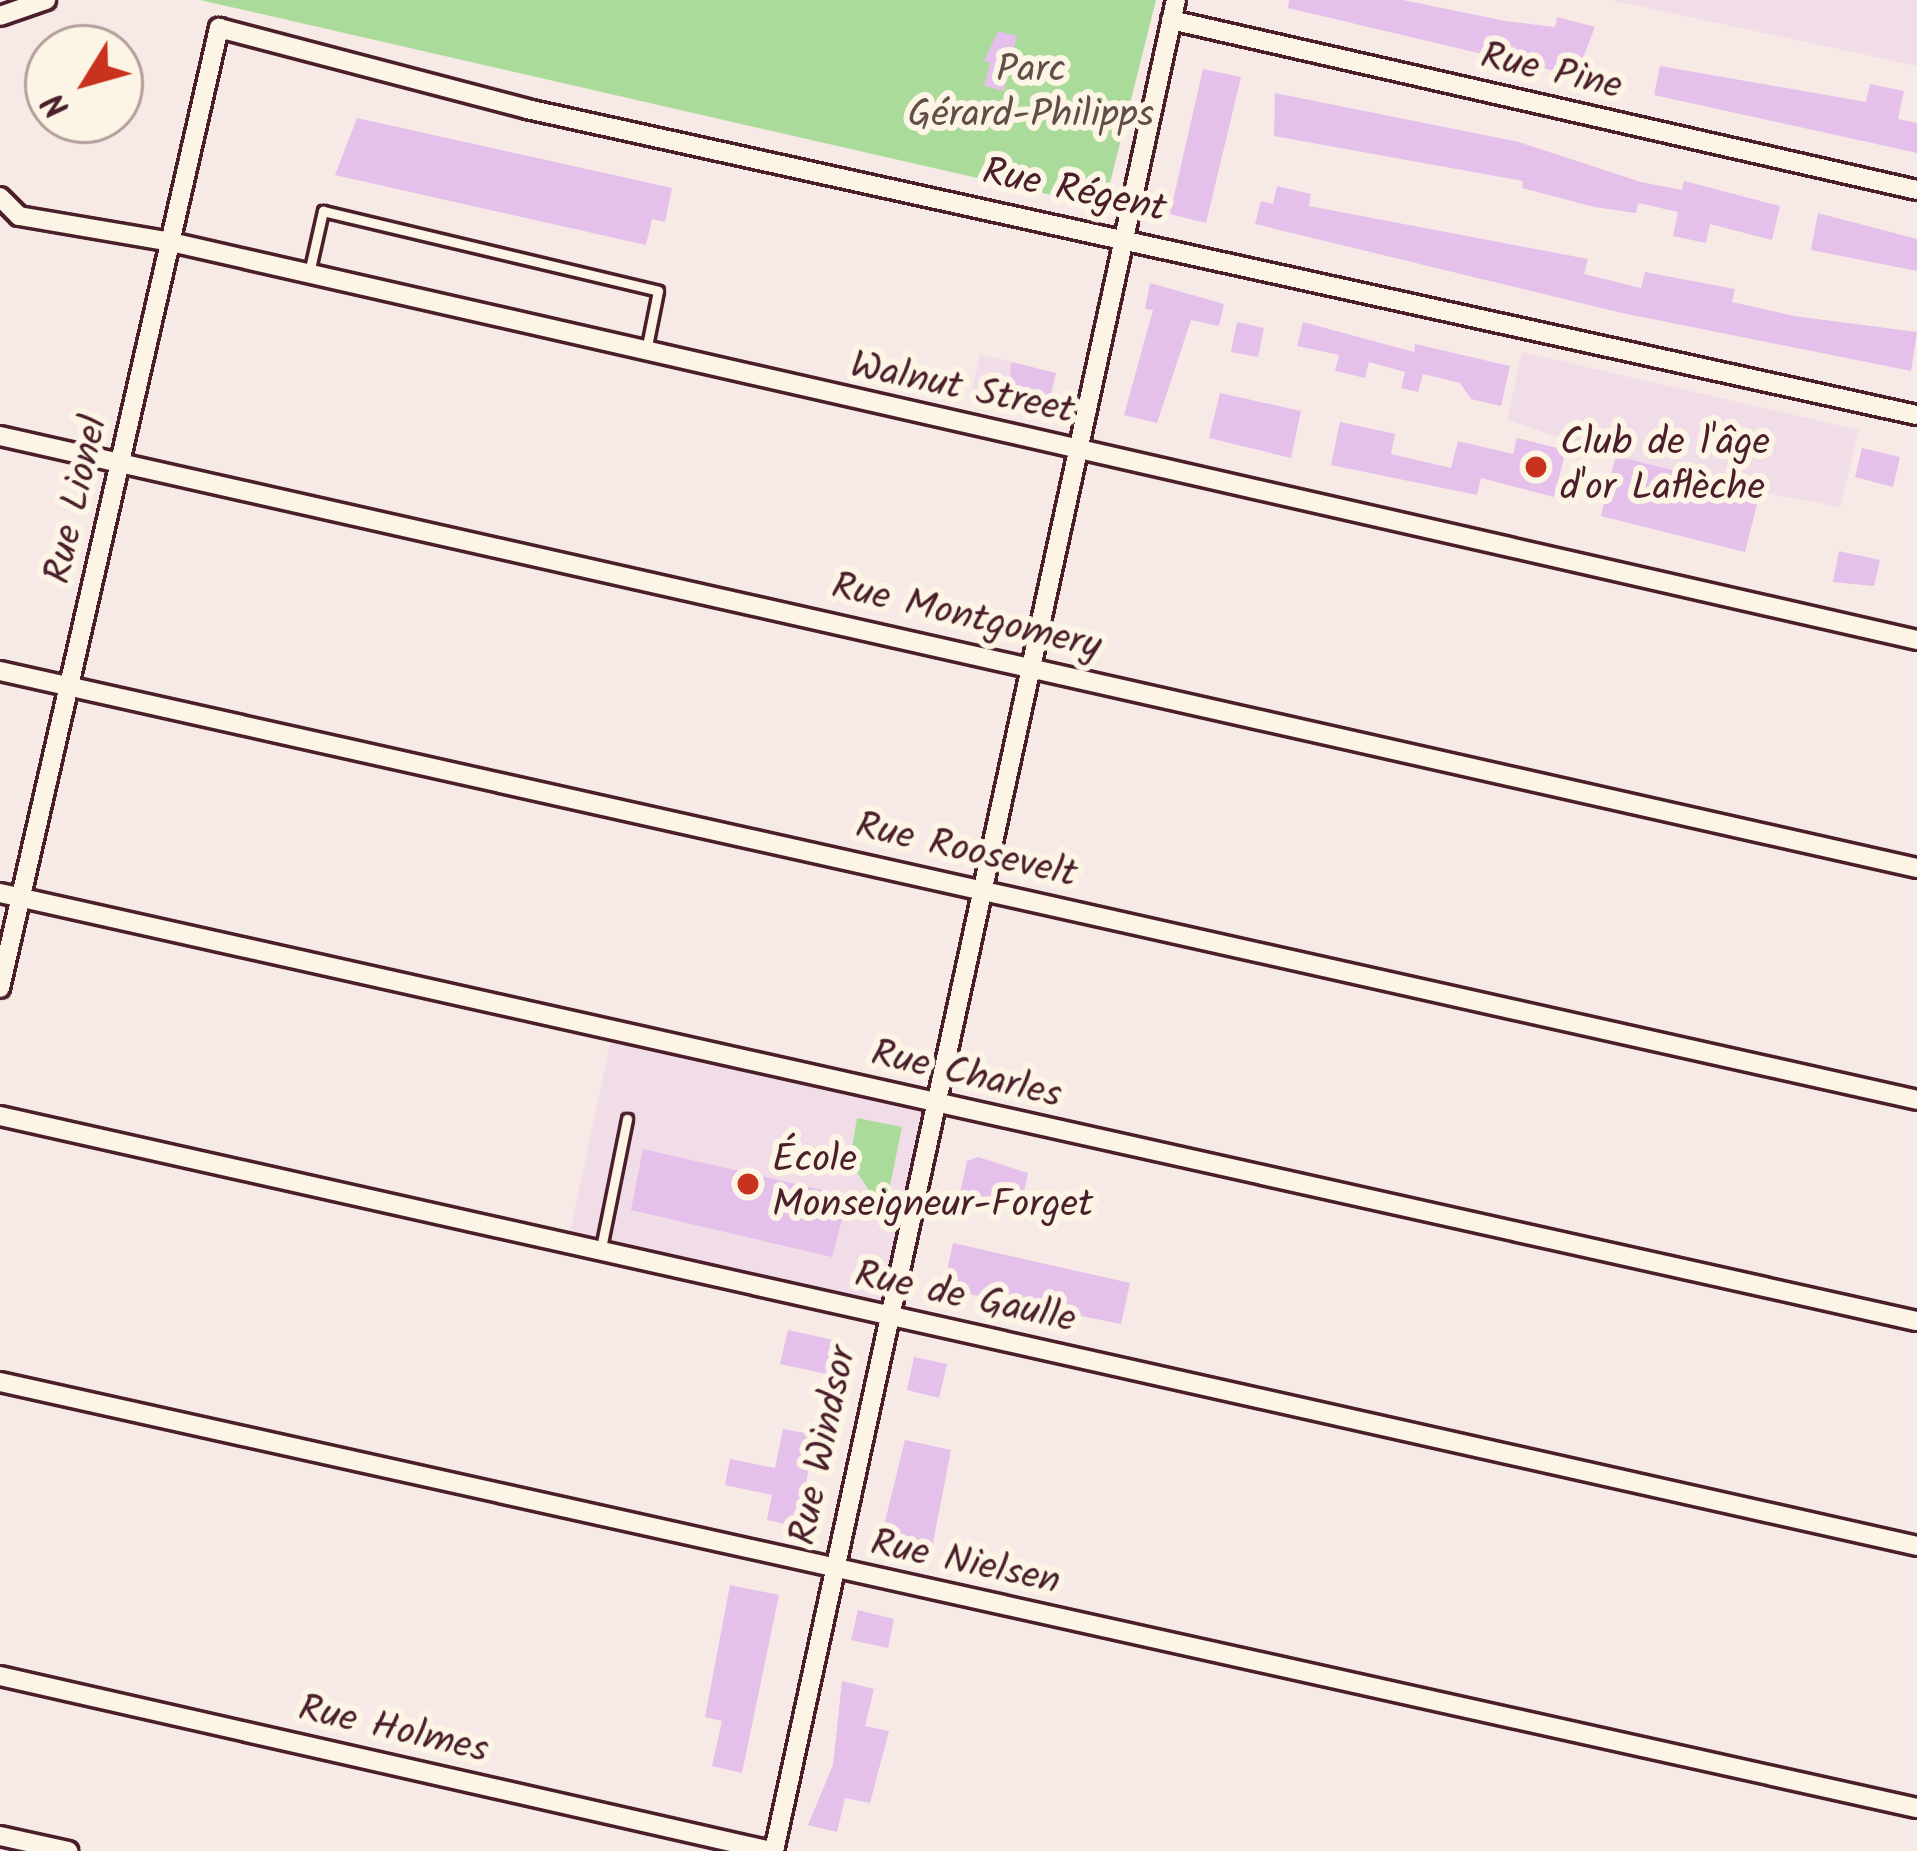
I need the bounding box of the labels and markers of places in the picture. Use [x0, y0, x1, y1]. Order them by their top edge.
place label: Club de l'âge d'or Laflèche [1560, 422, 1770, 513]
marker: Club de l'âge d'or Laflèche [1523, 454, 1549, 480]
place label: École Monseigneur-Forget [772, 1139, 1093, 1230]
marker: École Monseigneur-Forget [735, 1171, 761, 1197]

